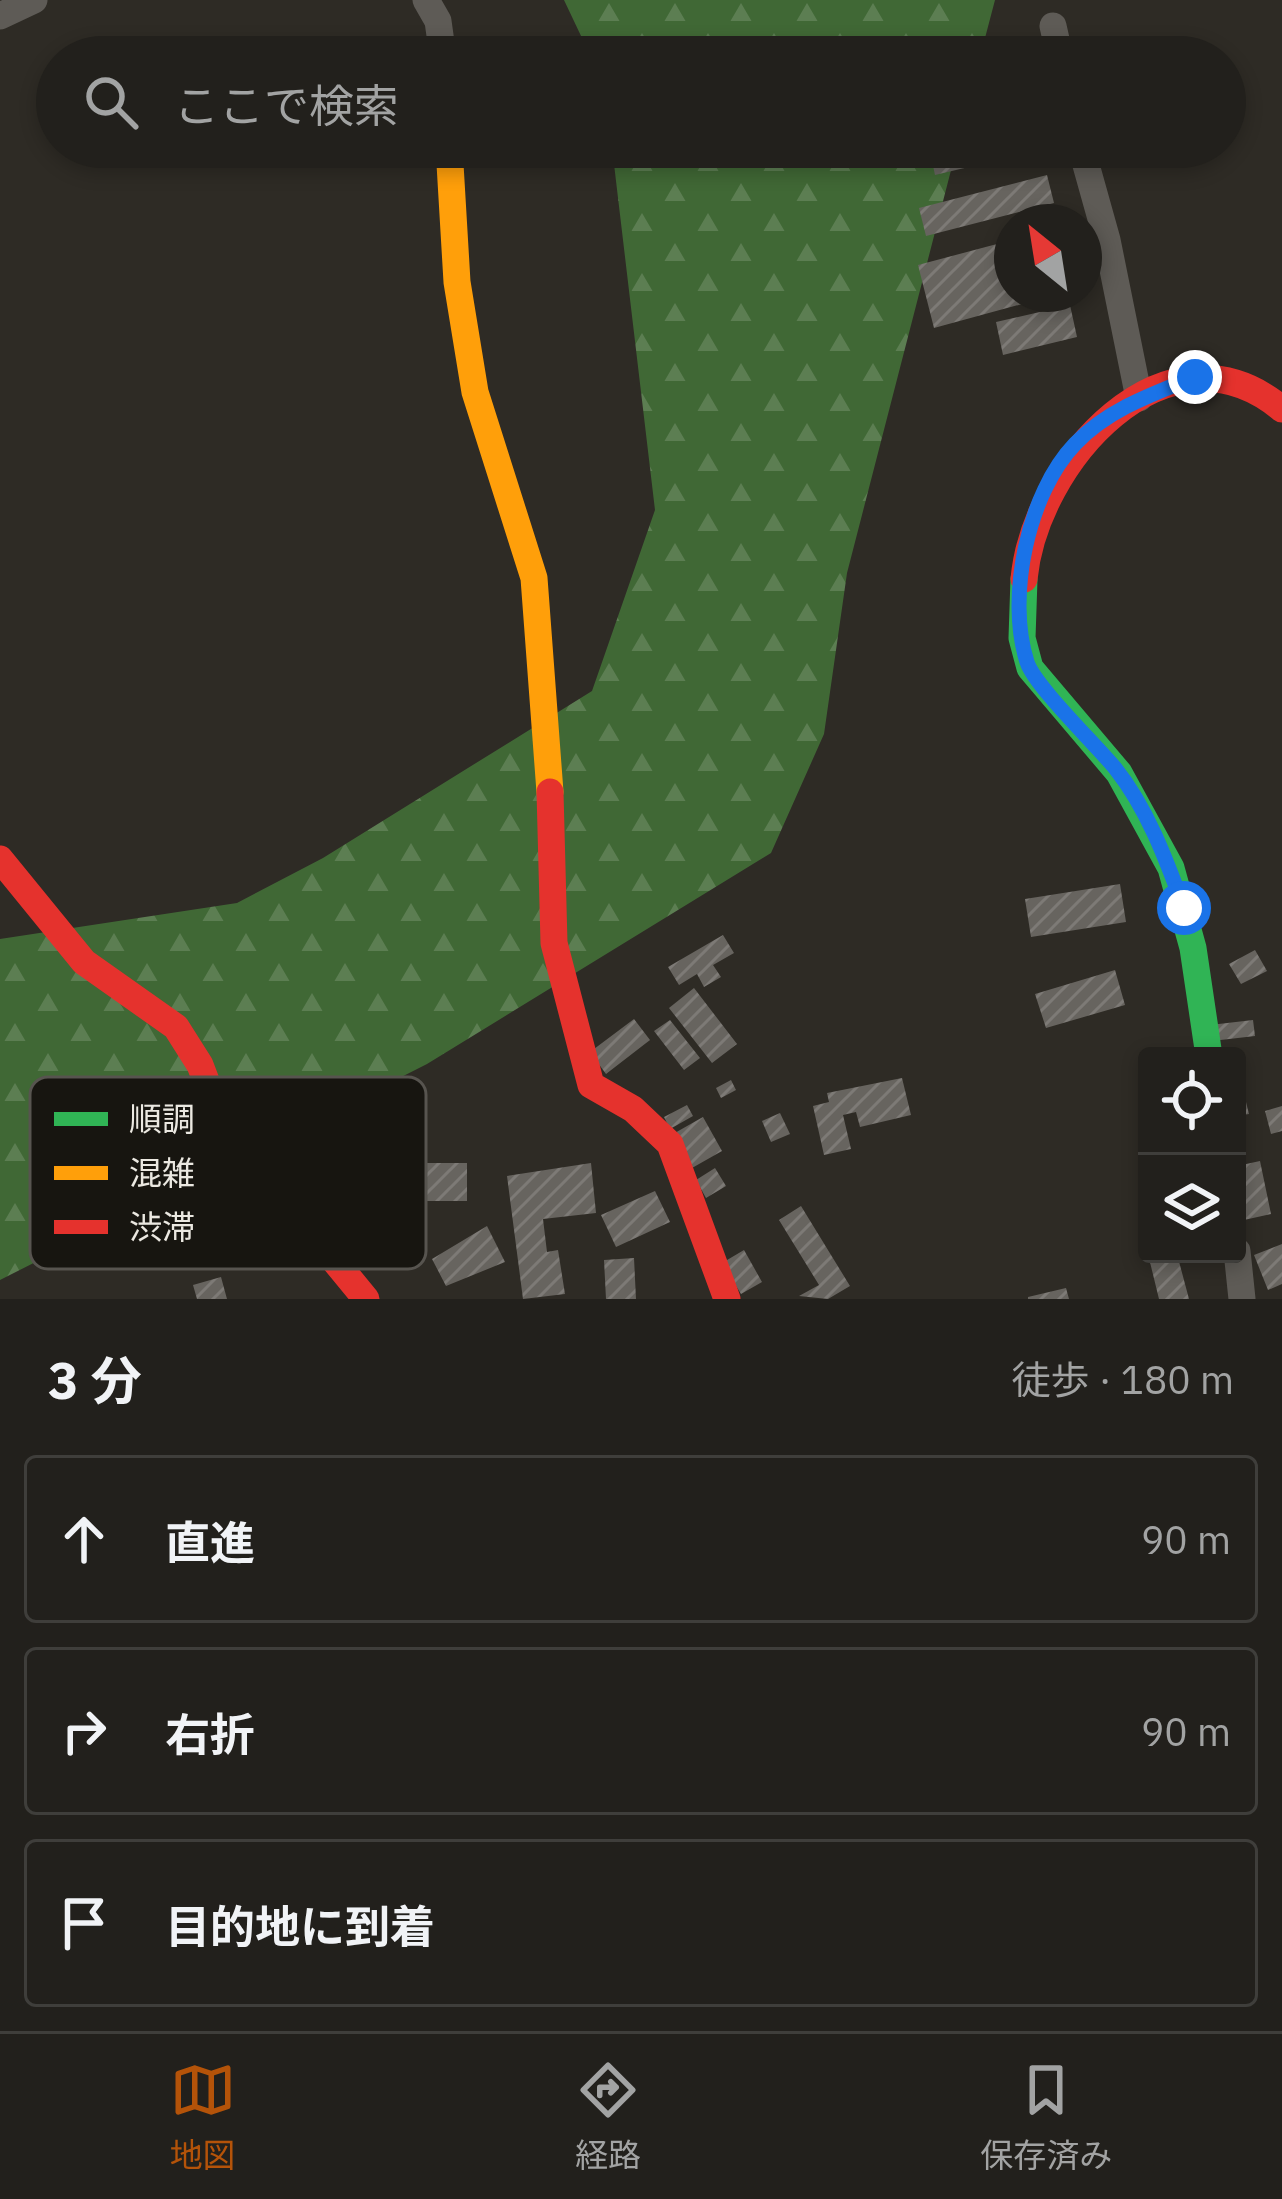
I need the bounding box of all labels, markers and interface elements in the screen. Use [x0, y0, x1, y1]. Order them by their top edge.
search box [36, 36, 1246, 168]
icon: search [78, 69, 144, 135]
text: ここで検索 [174, 76, 399, 134]
north arrow [994, 204, 1102, 312]
route end [1168, 350, 1222, 404]
route start [1157, 881, 1211, 935]
map controls [1138, 1047, 1246, 1263]
button: locate [1138, 1047, 1246, 1155]
legend [30, 1077, 426, 1269]
text: 順調 [129, 1097, 195, 1140]
text: 混雑 [129, 1151, 195, 1194]
button: layers [1138, 1155, 1246, 1263]
text: 渋滞 [129, 1205, 195, 1248]
text: 3 分 [48, 1347, 142, 1413]
text: 徒歩 · 180 m [1011, 1354, 1234, 1405]
icon: ahead [51, 1506, 117, 1572]
text: 直進 [165, 1513, 255, 1571]
text: 90 m [1141, 1514, 1231, 1565]
icon: right [51, 1698, 117, 1764]
text: 右折 [165, 1705, 255, 1763]
text: 90 m [1141, 1706, 1231, 1757]
icon: arrive [51, 1890, 117, 1956]
text: 目的地に到着 [165, 1897, 435, 1955]
tab: 地図 [170, 2057, 236, 2177]
tab: 経路 [575, 2057, 641, 2177]
tab: 保存済み [980, 2057, 1112, 2177]

